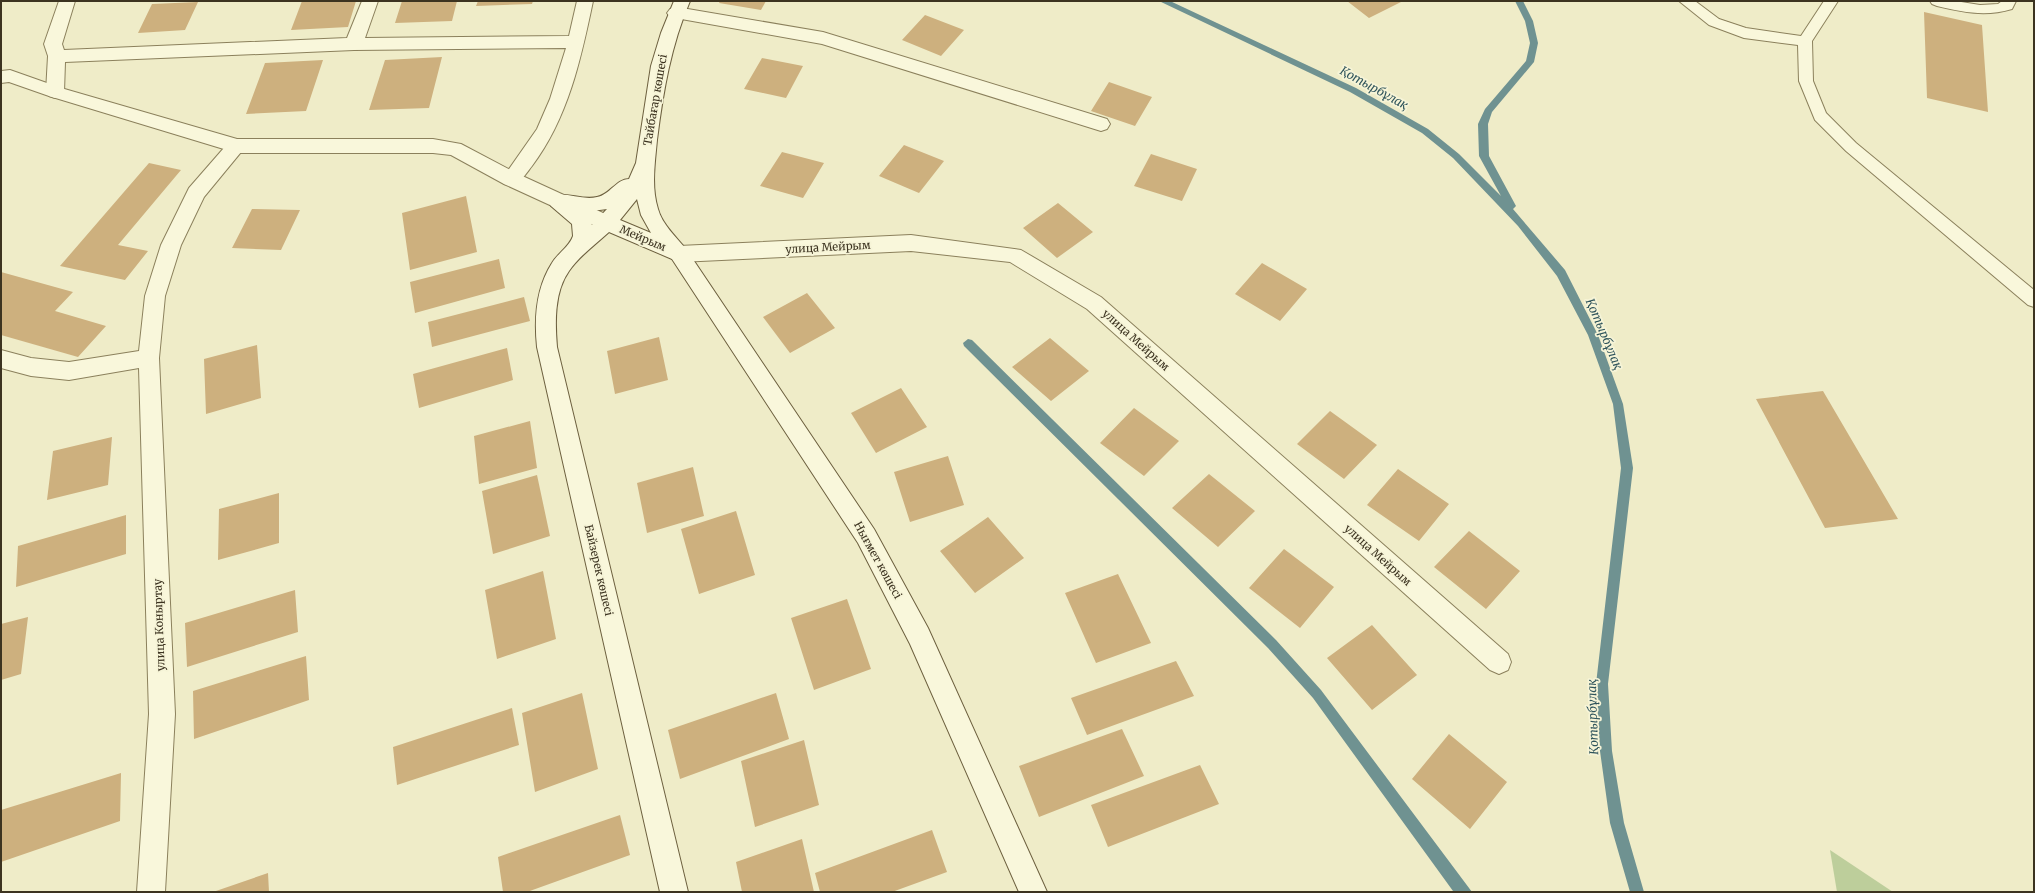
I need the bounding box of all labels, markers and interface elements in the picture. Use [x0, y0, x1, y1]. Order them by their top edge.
street label: Тайбағар көшесі [640, 53, 670, 147]
water label: Қотырбұлақ [1338, 63, 1411, 113]
street label: Мейрым [618, 222, 668, 254]
street label: улица Мейрым [785, 238, 871, 256]
water label: Қотырбұлақ [1583, 296, 1626, 372]
street label: улица Мейрым [1100, 306, 1173, 374]
street label: Нығмет көшесі [851, 519, 905, 601]
street label: улица Мейрым [1342, 521, 1415, 589]
street label: Байзерек көшесі [582, 523, 616, 617]
street label: улица Коныртау [150, 578, 168, 671]
water label: Қотырбұлақ [1584, 679, 1601, 755]

